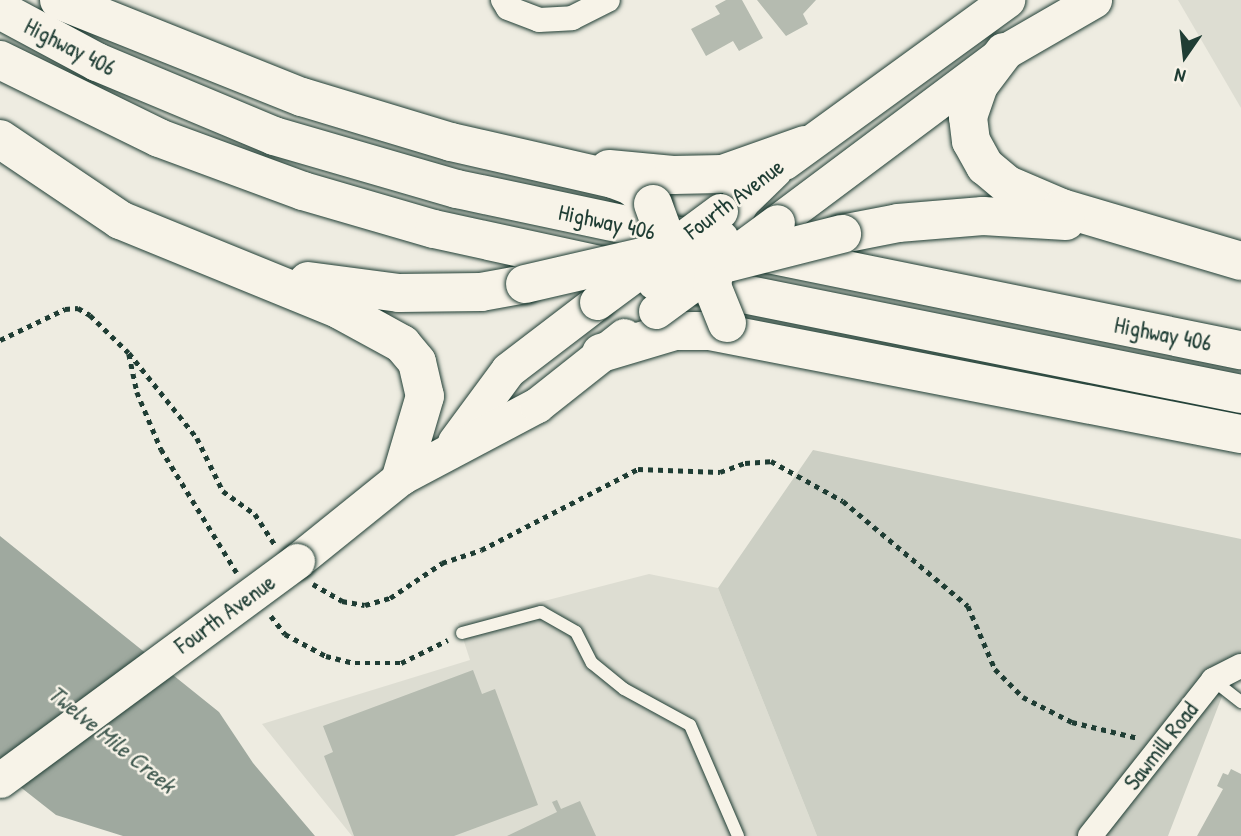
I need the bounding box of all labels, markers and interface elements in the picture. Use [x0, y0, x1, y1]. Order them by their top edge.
street label: Highway 406 [20, 12, 120, 82]
north arrow [1150, 21, 1220, 91]
text: N [1172, 63, 1188, 90]
street label: Fourth Avenue [679, 153, 789, 245]
street label: Highway 406 [556, 198, 658, 246]
street label: Highway 406 [1112, 311, 1214, 357]
street label: Fourth Avenue [170, 568, 280, 660]
water label: Twelve Mile Creek [43, 679, 181, 799]
street label: Sawmill Road [1118, 697, 1204, 795]

